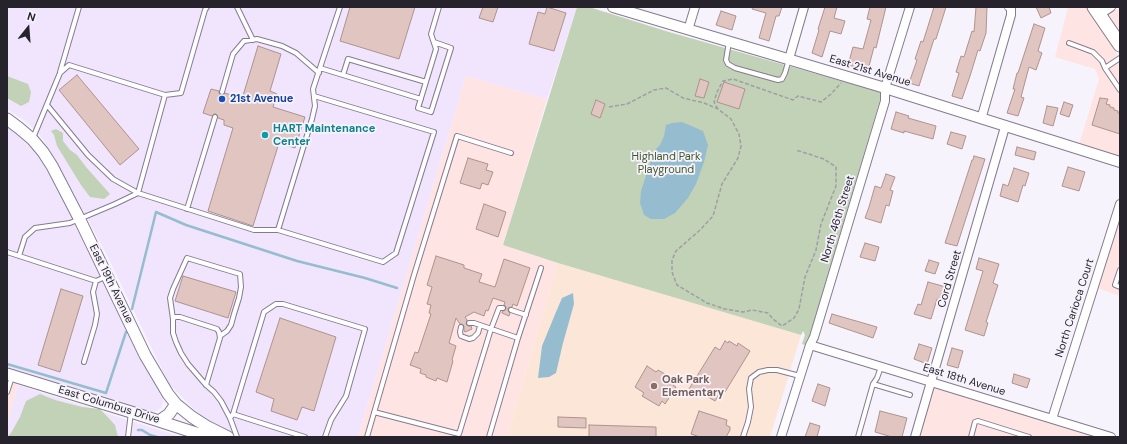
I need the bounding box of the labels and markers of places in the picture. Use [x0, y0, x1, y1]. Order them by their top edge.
place label: 21st Avenue [230, 92, 293, 106]
marker: 21st Avenue [217, 94, 227, 104]
place label: HART Maintenance Center [273, 122, 375, 148]
marker: HART Maintenance Center [260, 130, 270, 140]
place label: Oak Park Elementary [662, 373, 724, 399]
marker: Oak Park Elementary [649, 381, 659, 391]

